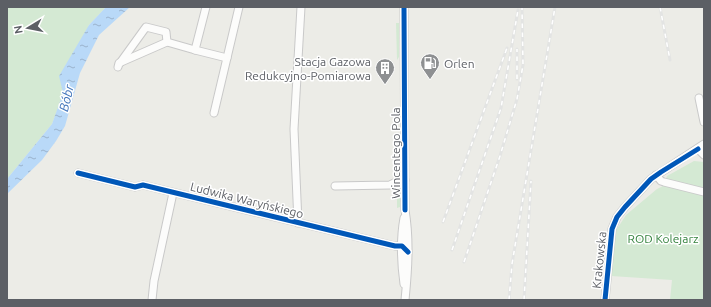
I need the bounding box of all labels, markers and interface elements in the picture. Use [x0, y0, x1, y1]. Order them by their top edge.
north arrow [8, 8, 48, 48]
text: N [12, 25, 25, 35]
fuel station icon: Orlen [419, 52, 441, 80]
place label: Stacja Gazowa Redukcyjno-Pomiarowa [245, 55, 371, 82]
building icon: Stacja Gazowa Redukcyjno-Pomiarowa [374, 57, 396, 85]
place label: Orlen [444, 57, 474, 70]
water label: Bóbr [56, 82, 76, 113]
street label: Wincentego Pola [389, 107, 402, 199]
street label: Ludwika Waryńskiego [189, 180, 305, 220]
street label: Krakowska [590, 231, 608, 289]
park label: ROD Kolejarz [627, 232, 699, 245]

